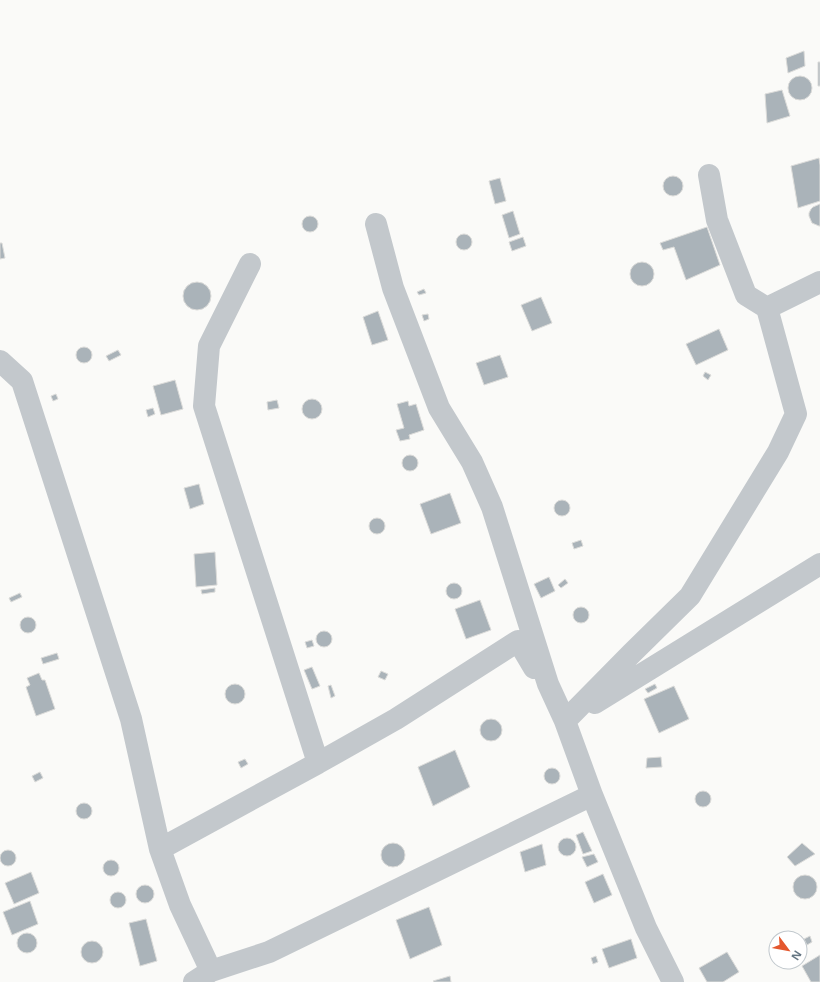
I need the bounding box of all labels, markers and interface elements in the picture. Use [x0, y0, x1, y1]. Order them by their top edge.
north arrow [768, 930, 808, 970]
text: N [788, 948, 806, 963]

